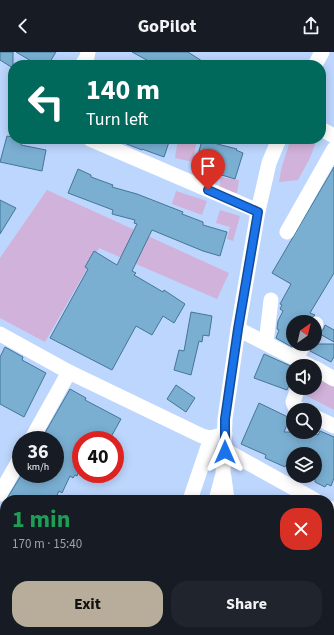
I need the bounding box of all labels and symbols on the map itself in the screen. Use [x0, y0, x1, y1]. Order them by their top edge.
pin [191, 149, 225, 190]
north arrow [286, 315, 322, 351]
speed limit sign: 40 [72, 431, 124, 483]
position arrow [204, 431, 246, 473]

